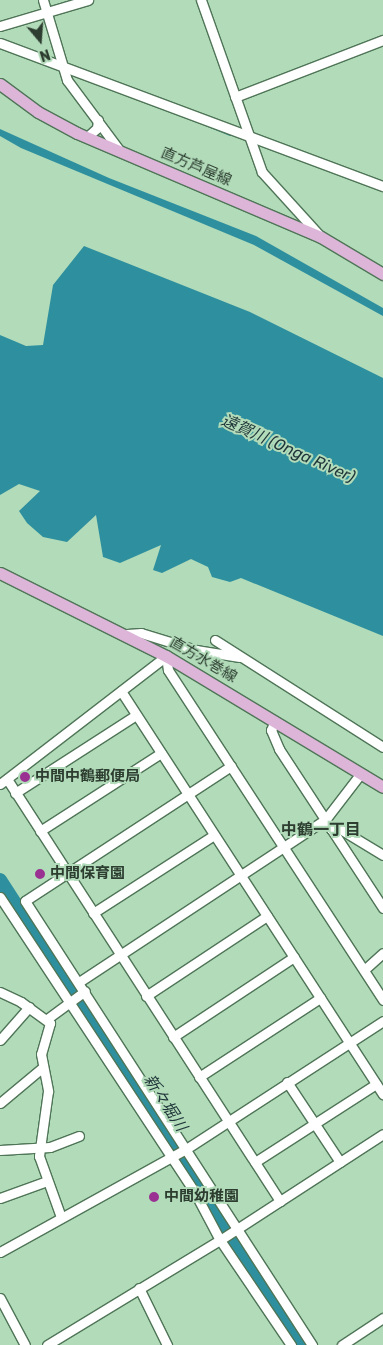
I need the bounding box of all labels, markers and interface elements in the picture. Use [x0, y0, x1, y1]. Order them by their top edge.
north arrow [15, 15, 65, 65]
text: N [37, 45, 52, 64]
street label: 直方芦屋線 [158, 144, 234, 190]
water label: 遠賀川 (Onga River) [219, 411, 357, 487]
street label: 直方水巻線 [166, 633, 240, 687]
place label: 中間中鶴郵便局 [35, 768, 140, 786]
marker: 中間中鶴郵便局 [19, 771, 31, 783]
district label: 中鶴一丁目 [281, 820, 361, 840]
place label: 中間保育園 [50, 865, 125, 883]
marker: 中間保育園 [34, 868, 46, 880]
water label: 新々堀川 [140, 1071, 190, 1135]
place label: 中間幼稚園 [164, 1188, 239, 1206]
marker: 中間幼稚園 [148, 1191, 160, 1203]

